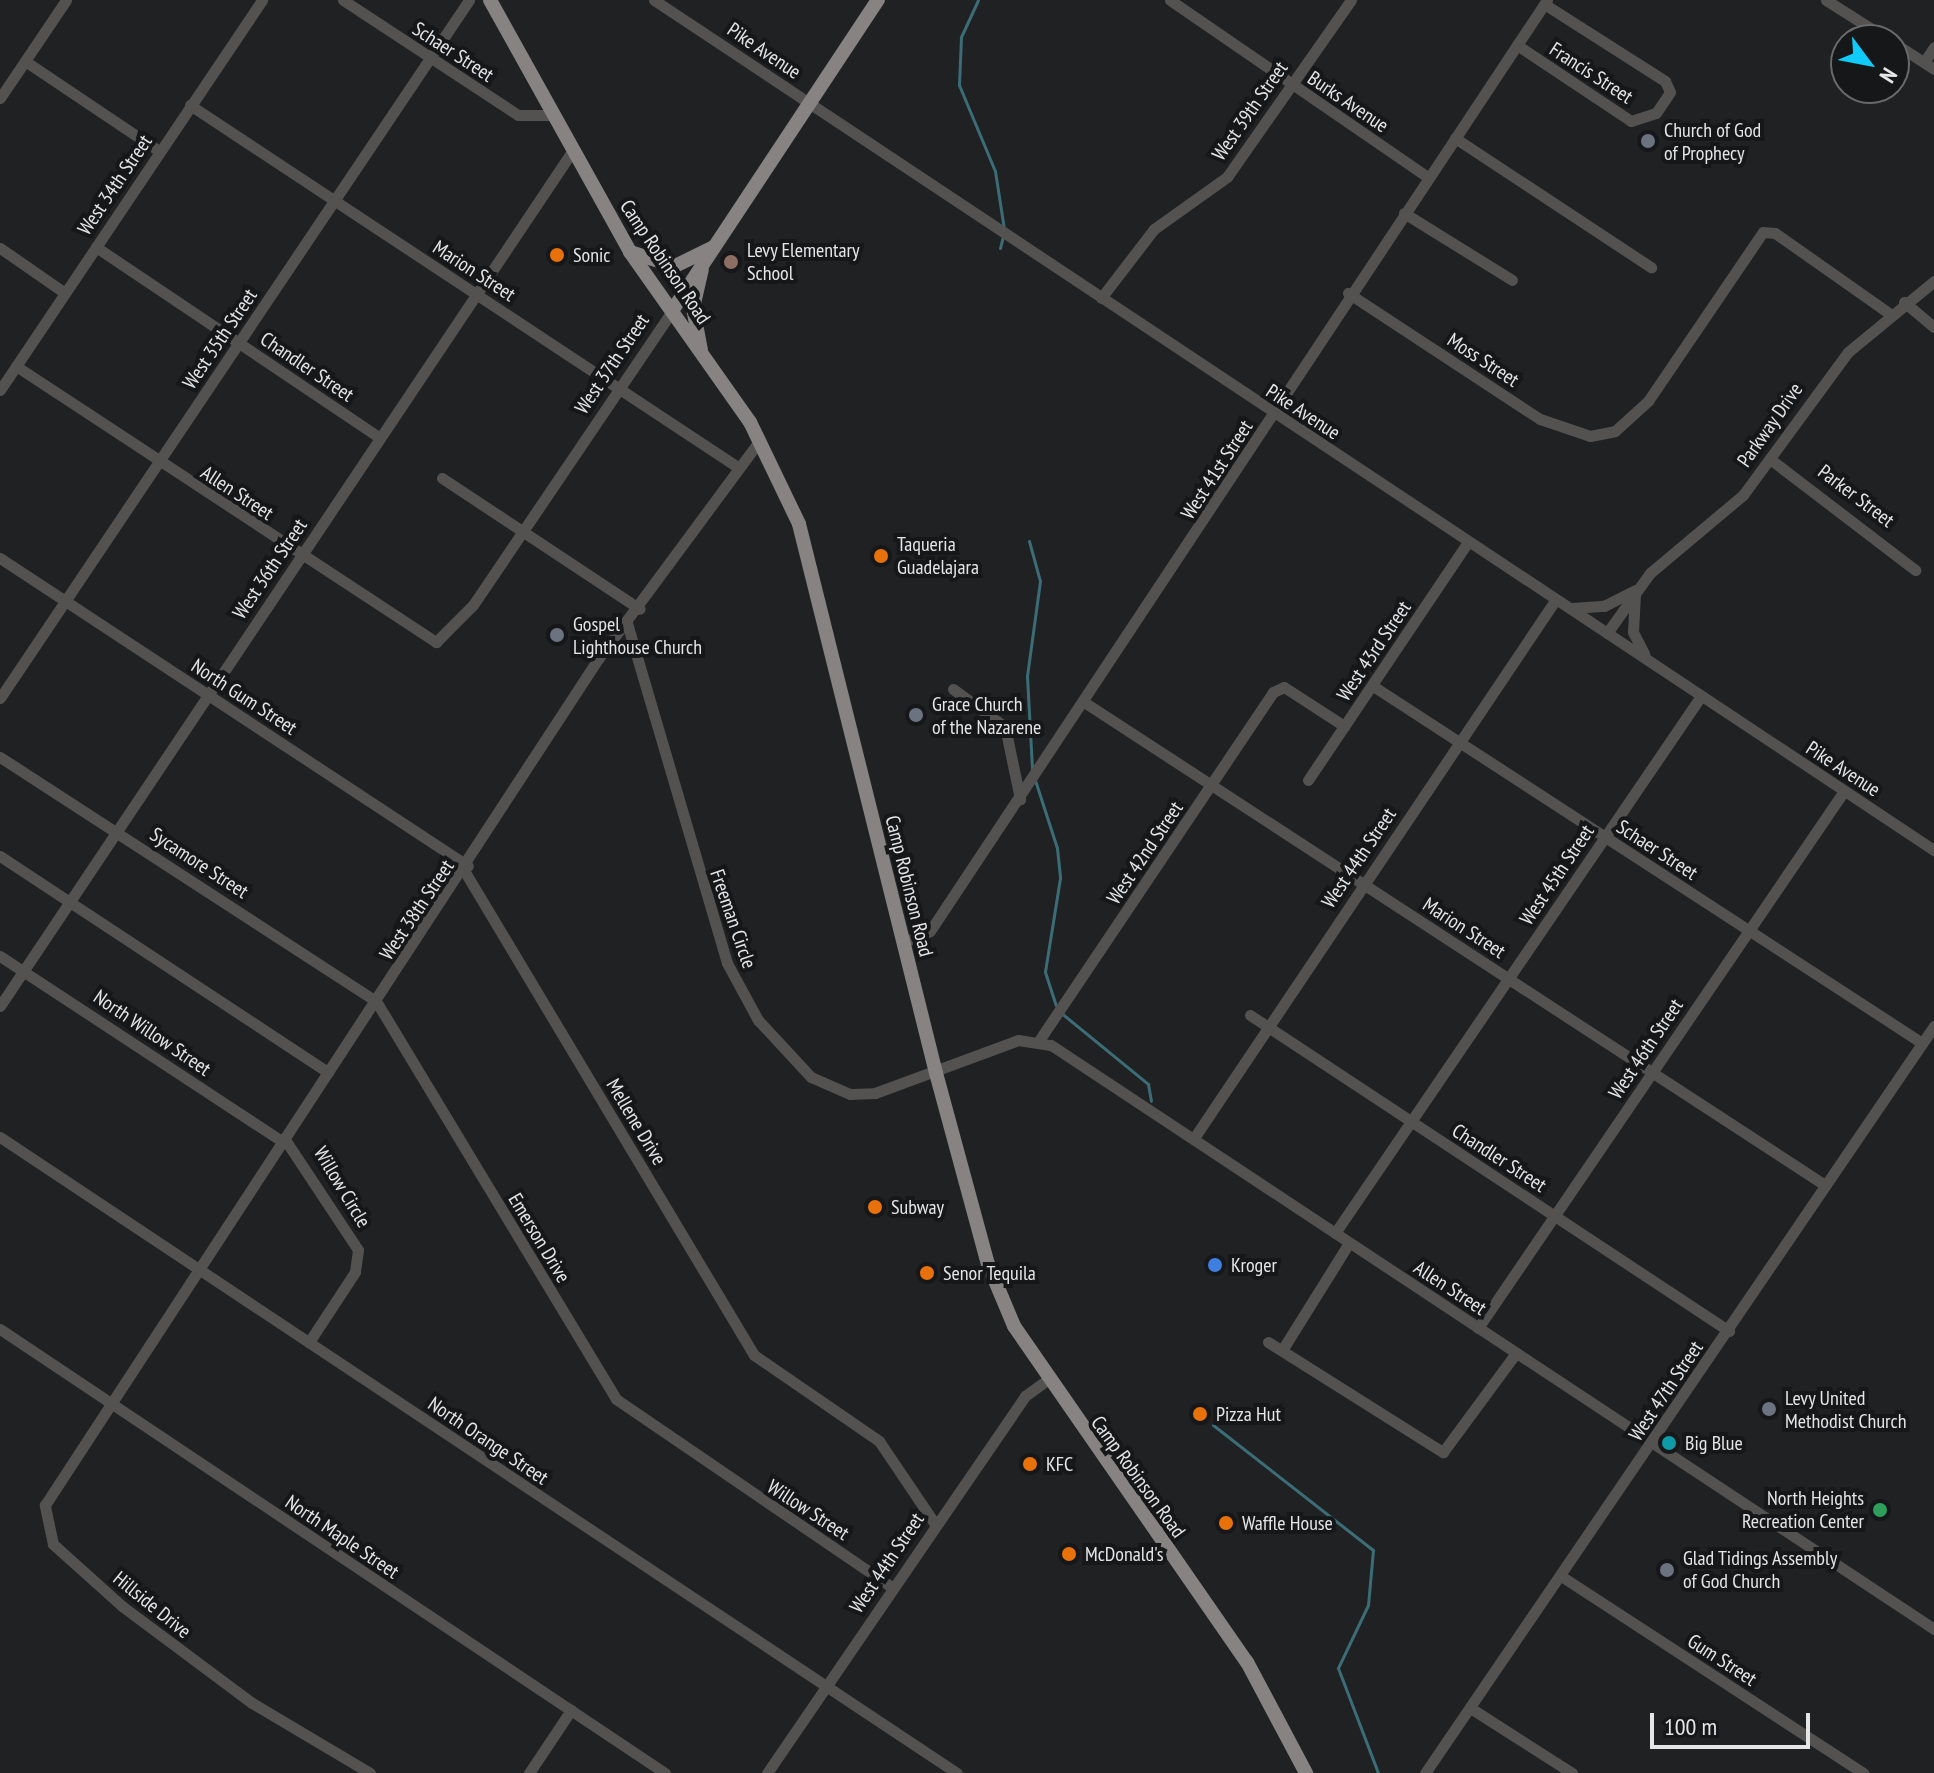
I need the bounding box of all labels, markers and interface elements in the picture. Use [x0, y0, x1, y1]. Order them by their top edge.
street label: Schaer Street [408, 17, 498, 87]
street label: Pike Avenue [722, 18, 806, 84]
north arrow [1830, 24, 1910, 104]
street label: Francis Street [1545, 37, 1637, 109]
street label: West 39th Street [1207, 57, 1293, 165]
text: N [1874, 63, 1904, 88]
street label: Burks Avenue [1303, 66, 1393, 138]
place label: Church of God of Prophecy [1664, 118, 1761, 165]
street label: West 34th Street [73, 130, 157, 240]
marker: Church of God of Prophecy [1639, 132, 1657, 150]
street label: Camp Robinson Road [615, 195, 715, 329]
street label: Marion Street [428, 235, 520, 307]
place label: Levy Elementary School [747, 238, 860, 285]
place label: Sonic [573, 243, 610, 267]
marker: Sonic [548, 246, 566, 264]
marker: Levy Elementary School [722, 253, 740, 271]
street label: West 35th Street [178, 284, 262, 394]
street label: West 37th Street [570, 310, 654, 418]
street label: Chandler Street [256, 327, 358, 407]
street label: Moss Street [1443, 328, 1523, 392]
street label: Parkway Drive [1732, 378, 1808, 472]
street label: Pike Avenue [1261, 379, 1345, 445]
street label: West 41st Street [1176, 416, 1258, 524]
street label: Parker Street [1813, 460, 1899, 532]
street label: Allen Street [196, 461, 278, 525]
street label: West 36th Street [228, 514, 312, 624]
place label: Taqueria Guadelajara [897, 532, 979, 579]
marker: Taqueria Guadelajara [872, 547, 890, 565]
street label: West 43rd Street [1332, 597, 1416, 705]
place label: Gospel Lighthouse Church [573, 612, 702, 659]
marker: Gospel Lighthouse Church [548, 626, 566, 644]
street label: North Gum Street [187, 654, 301, 740]
place label: Grace Church of the Nazarene [932, 692, 1041, 739]
marker: Grace Church of the Nazarene [907, 706, 925, 724]
street label: Pike Avenue [1801, 736, 1885, 802]
street label: West 42nd Street [1102, 797, 1188, 909]
street label: West 44th Street [1317, 803, 1401, 913]
street label: Camp Robinson Road [880, 813, 938, 959]
street label: Schaer Street [1612, 815, 1702, 885]
street label: West 45th Street [1515, 820, 1599, 930]
street label: Sycamore Street [145, 822, 253, 904]
street label: West 38th Street [375, 855, 459, 965]
street label: Freeman Circle [705, 866, 761, 972]
street label: Marion Street [1418, 892, 1510, 964]
street label: North Willow Street [89, 985, 215, 1081]
street label: West 46th Street [1604, 994, 1688, 1104]
street label: Mellene Drive [601, 1075, 671, 1169]
street label: Chandler Street [1447, 1119, 1551, 1197]
street label: Willow Circle [308, 1142, 376, 1232]
street label: Emerson Drive [503, 1189, 575, 1287]
place label: Subway [891, 1195, 944, 1219]
marker: Subway [866, 1198, 884, 1216]
place label: Kroger [1231, 1253, 1277, 1277]
marker: Kroger [1206, 1256, 1224, 1274]
street label: Allen Street [1409, 1256, 1491, 1320]
place label: Senor Tequila [943, 1261, 1036, 1285]
marker: Senor Tequila [918, 1264, 936, 1282]
street label: West 47th Street [1624, 1337, 1708, 1445]
place label: Levy United Methodist Church [1785, 1386, 1906, 1433]
street label: North Orange Street [423, 1392, 553, 1490]
marker: Levy United Methodist Church [1760, 1400, 1778, 1418]
place label: Pizza Hut [1216, 1402, 1281, 1426]
marker: Pizza Hut [1191, 1405, 1209, 1423]
street label: Camp Robinson Road [1086, 1411, 1190, 1543]
place label: Big Blue [1685, 1431, 1743, 1455]
marker: Big Blue [1660, 1434, 1678, 1452]
place label: KFC [1046, 1452, 1073, 1476]
marker: KFC [1021, 1455, 1039, 1473]
street label: Willow Street [762, 1475, 854, 1545]
place label: North Heights Recreation Center [1742, 1486, 1864, 1533]
street label: North Maple Street [281, 1490, 403, 1584]
marker: North Heights Recreation Center [1871, 1501, 1889, 1519]
street label: West 44th Street [845, 1508, 929, 1618]
place label: Waffle House [1242, 1511, 1333, 1535]
marker: Waffle House [1217, 1514, 1235, 1532]
place label: McDonald's [1085, 1542, 1163, 1566]
marker: McDonald's [1060, 1545, 1078, 1563]
place label: Glad Tidings Assembly of God Church [1683, 1546, 1838, 1593]
marker: Glad Tidings Assembly of God Church [1658, 1561, 1676, 1579]
street label: Hillside Drive [108, 1566, 196, 1644]
street label: Gum Street [1683, 1629, 1761, 1691]
scale bar [1654, 1697, 1814, 1747]
text: 100 m [1664, 1711, 1717, 1742]

